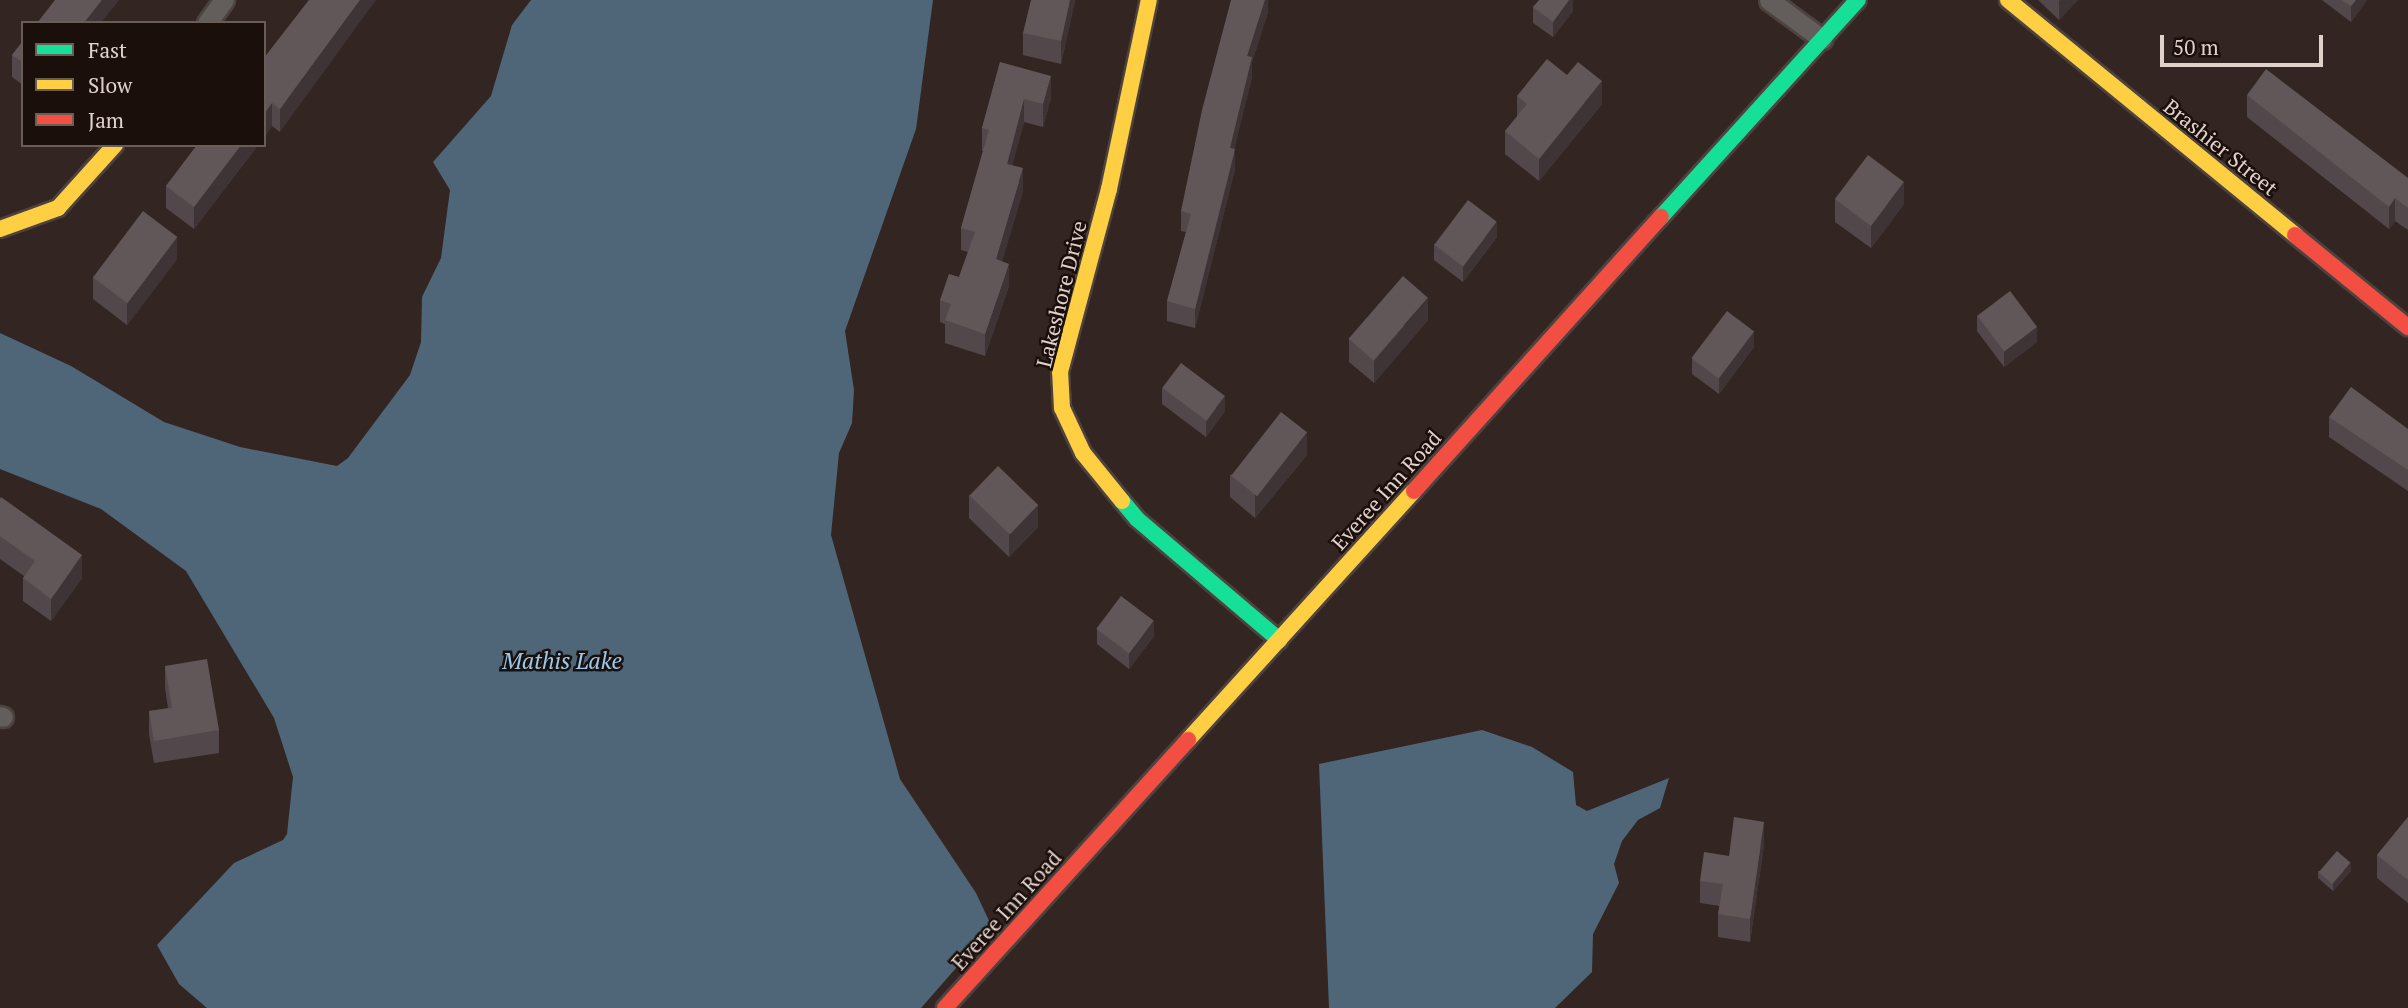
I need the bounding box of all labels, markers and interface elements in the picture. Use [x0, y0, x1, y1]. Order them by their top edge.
legend [21, 21, 266, 147]
scale bar [2163, 21, 2326, 65]
text: 50 m [2173, 33, 2219, 61]
text: Fast [88, 36, 127, 64]
text: Slow [88, 71, 132, 99]
street label: Brashier Street [2159, 93, 2283, 201]
text: Jam [88, 106, 124, 134]
street label: Lakeshore Drive [1031, 218, 1091, 370]
street label: Everee Inn Road [1326, 425, 1446, 555]
water label: Mathis Lake [502, 647, 622, 675]
street label: Everee Inn Road [946, 845, 1066, 975]

